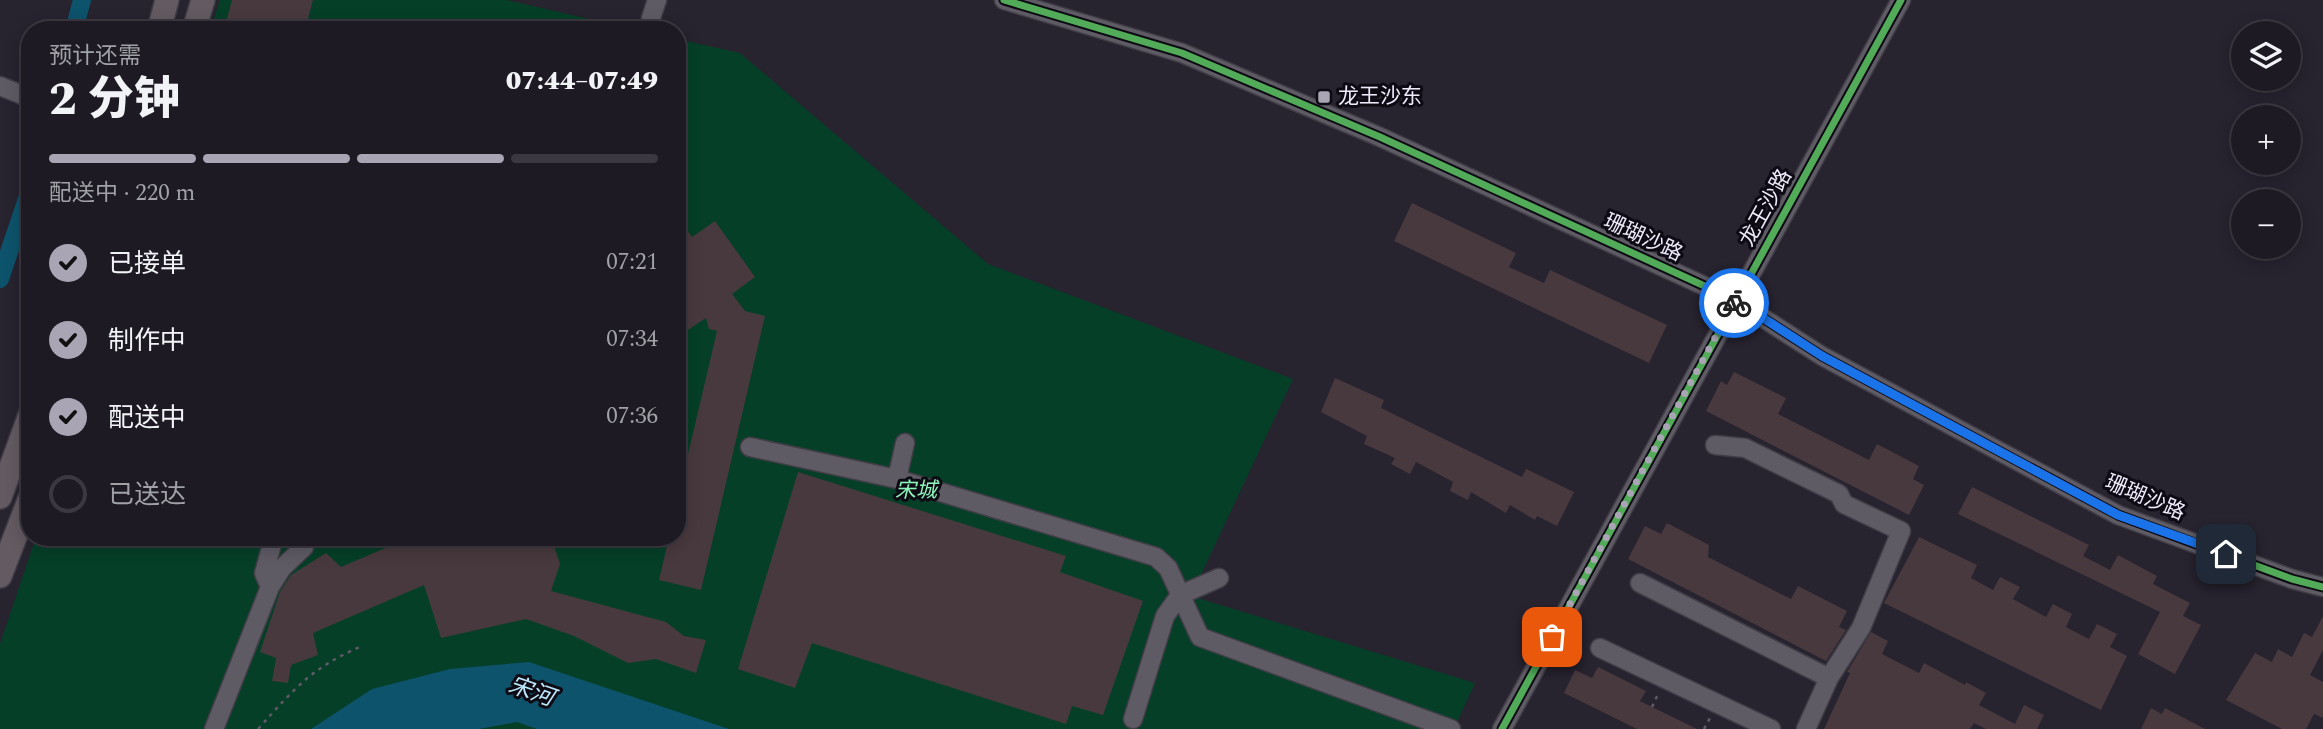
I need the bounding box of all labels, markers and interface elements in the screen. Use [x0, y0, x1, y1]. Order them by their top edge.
map controls [2231, 21, 2301, 259]
button: layers [2231, 21, 2301, 91]
text: 预计还需 [49, 39, 141, 74]
text: 07:44–07:49 [506, 61, 658, 101]
text: 2 分钟 [49, 65, 180, 135]
place label: 龙王沙东 [1338, 81, 1422, 113]
marker: 龙王沙东 [1316, 89, 1332, 105]
button: + [2231, 105, 2301, 175]
street label: 龙王沙路 [1732, 164, 1800, 252]
text: 配送中 · 220 m [49, 176, 195, 211]
button: − [2231, 189, 2301, 259]
street label: 珊瑚沙路 [1598, 206, 1688, 270]
icon: check [49, 244, 87, 282]
text: 已接单 [108, 244, 186, 284]
text: 07:21 [606, 245, 658, 280]
courier [1699, 268, 1769, 338]
icon: bike [1715, 284, 1753, 322]
icon: check [49, 321, 87, 359]
text: 制作中 [108, 321, 186, 361]
text: 07:34 [606, 322, 658, 357]
icon: check [49, 398, 87, 436]
text: 配送中 [108, 398, 186, 438]
text: 07:36 [606, 399, 658, 434]
street label: 珊瑚沙路 [2100, 467, 2190, 529]
text: 已送达 [108, 475, 186, 515]
park label: 宋城 [895, 475, 940, 507]
pin [2196, 524, 2256, 584]
icon: home [2207, 535, 2245, 573]
pin [1522, 607, 1582, 667]
icon: bag [1533, 618, 1571, 656]
water label: 宋河 [504, 668, 562, 717]

